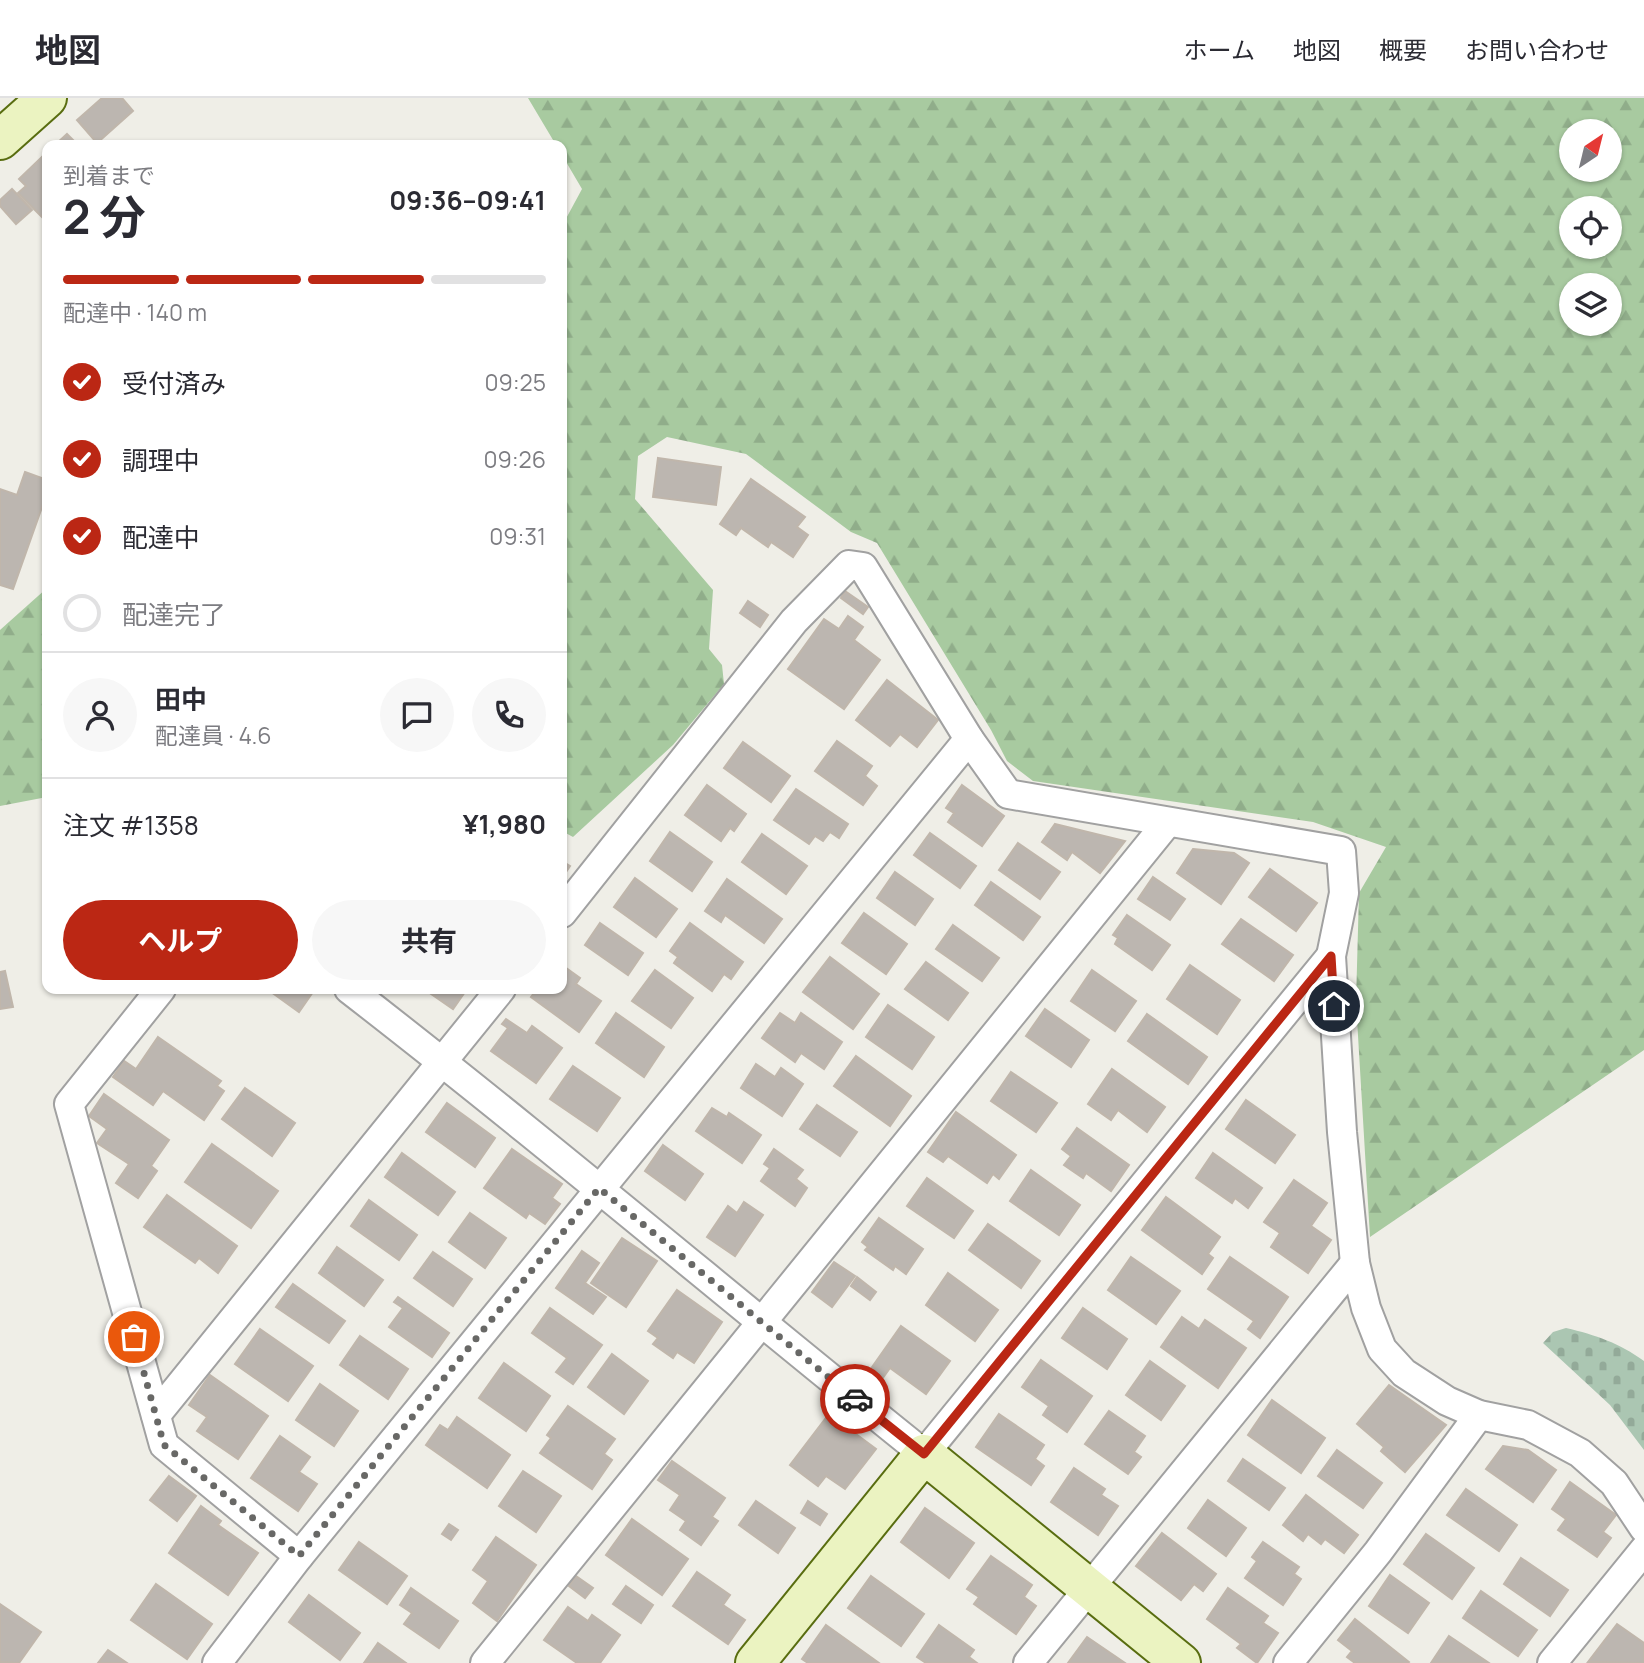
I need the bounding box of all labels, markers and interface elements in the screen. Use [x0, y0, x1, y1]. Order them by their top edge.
text: 地図 [35, 27, 101, 72]
text: ホーム [1184, 33, 1255, 66]
text: 地図 [1293, 33, 1341, 66]
text: 概要 [1379, 33, 1427, 66]
text: お問い合わせ [1465, 33, 1609, 66]
north arrow [1559, 119, 1622, 182]
map controls [1559, 119, 1622, 336]
text: 到着まで [63, 159, 155, 191]
text: 09:36–09:41 [389, 182, 546, 218]
text: 2 分 [63, 185, 146, 248]
button: locate [1559, 196, 1622, 259]
button: layers [1559, 273, 1622, 336]
text: 配達中 · 140 m [63, 296, 207, 328]
icon: check [63, 363, 101, 401]
text: 受付済み [122, 365, 226, 401]
text: 09:25 [484, 366, 546, 398]
icon: check [63, 440, 101, 478]
text: 調理中 [122, 442, 200, 478]
text: 09:26 [483, 443, 546, 475]
icon: check [63, 517, 101, 555]
text: 配達中 [122, 519, 200, 555]
text: 09:31 [489, 520, 546, 552]
text: 配達完了 [122, 596, 226, 632]
button: person [63, 678, 137, 752]
button: chat [380, 678, 454, 752]
button: phone [472, 678, 546, 752]
text: 田中 [155, 681, 207, 717]
text: 配達員 · 4.6 [155, 719, 272, 751]
text: ¥1,980 [463, 806, 546, 842]
text: 注文 #1358 [63, 807, 199, 843]
button: ヘルプ [63, 900, 298, 980]
button: 共有 [312, 900, 546, 980]
pin [1304, 976, 1364, 1036]
icon: home [1315, 987, 1353, 1025]
pin [104, 1307, 164, 1367]
icon: bag [115, 1318, 153, 1356]
courier [820, 1364, 890, 1434]
icon: car [836, 1380, 874, 1418]

